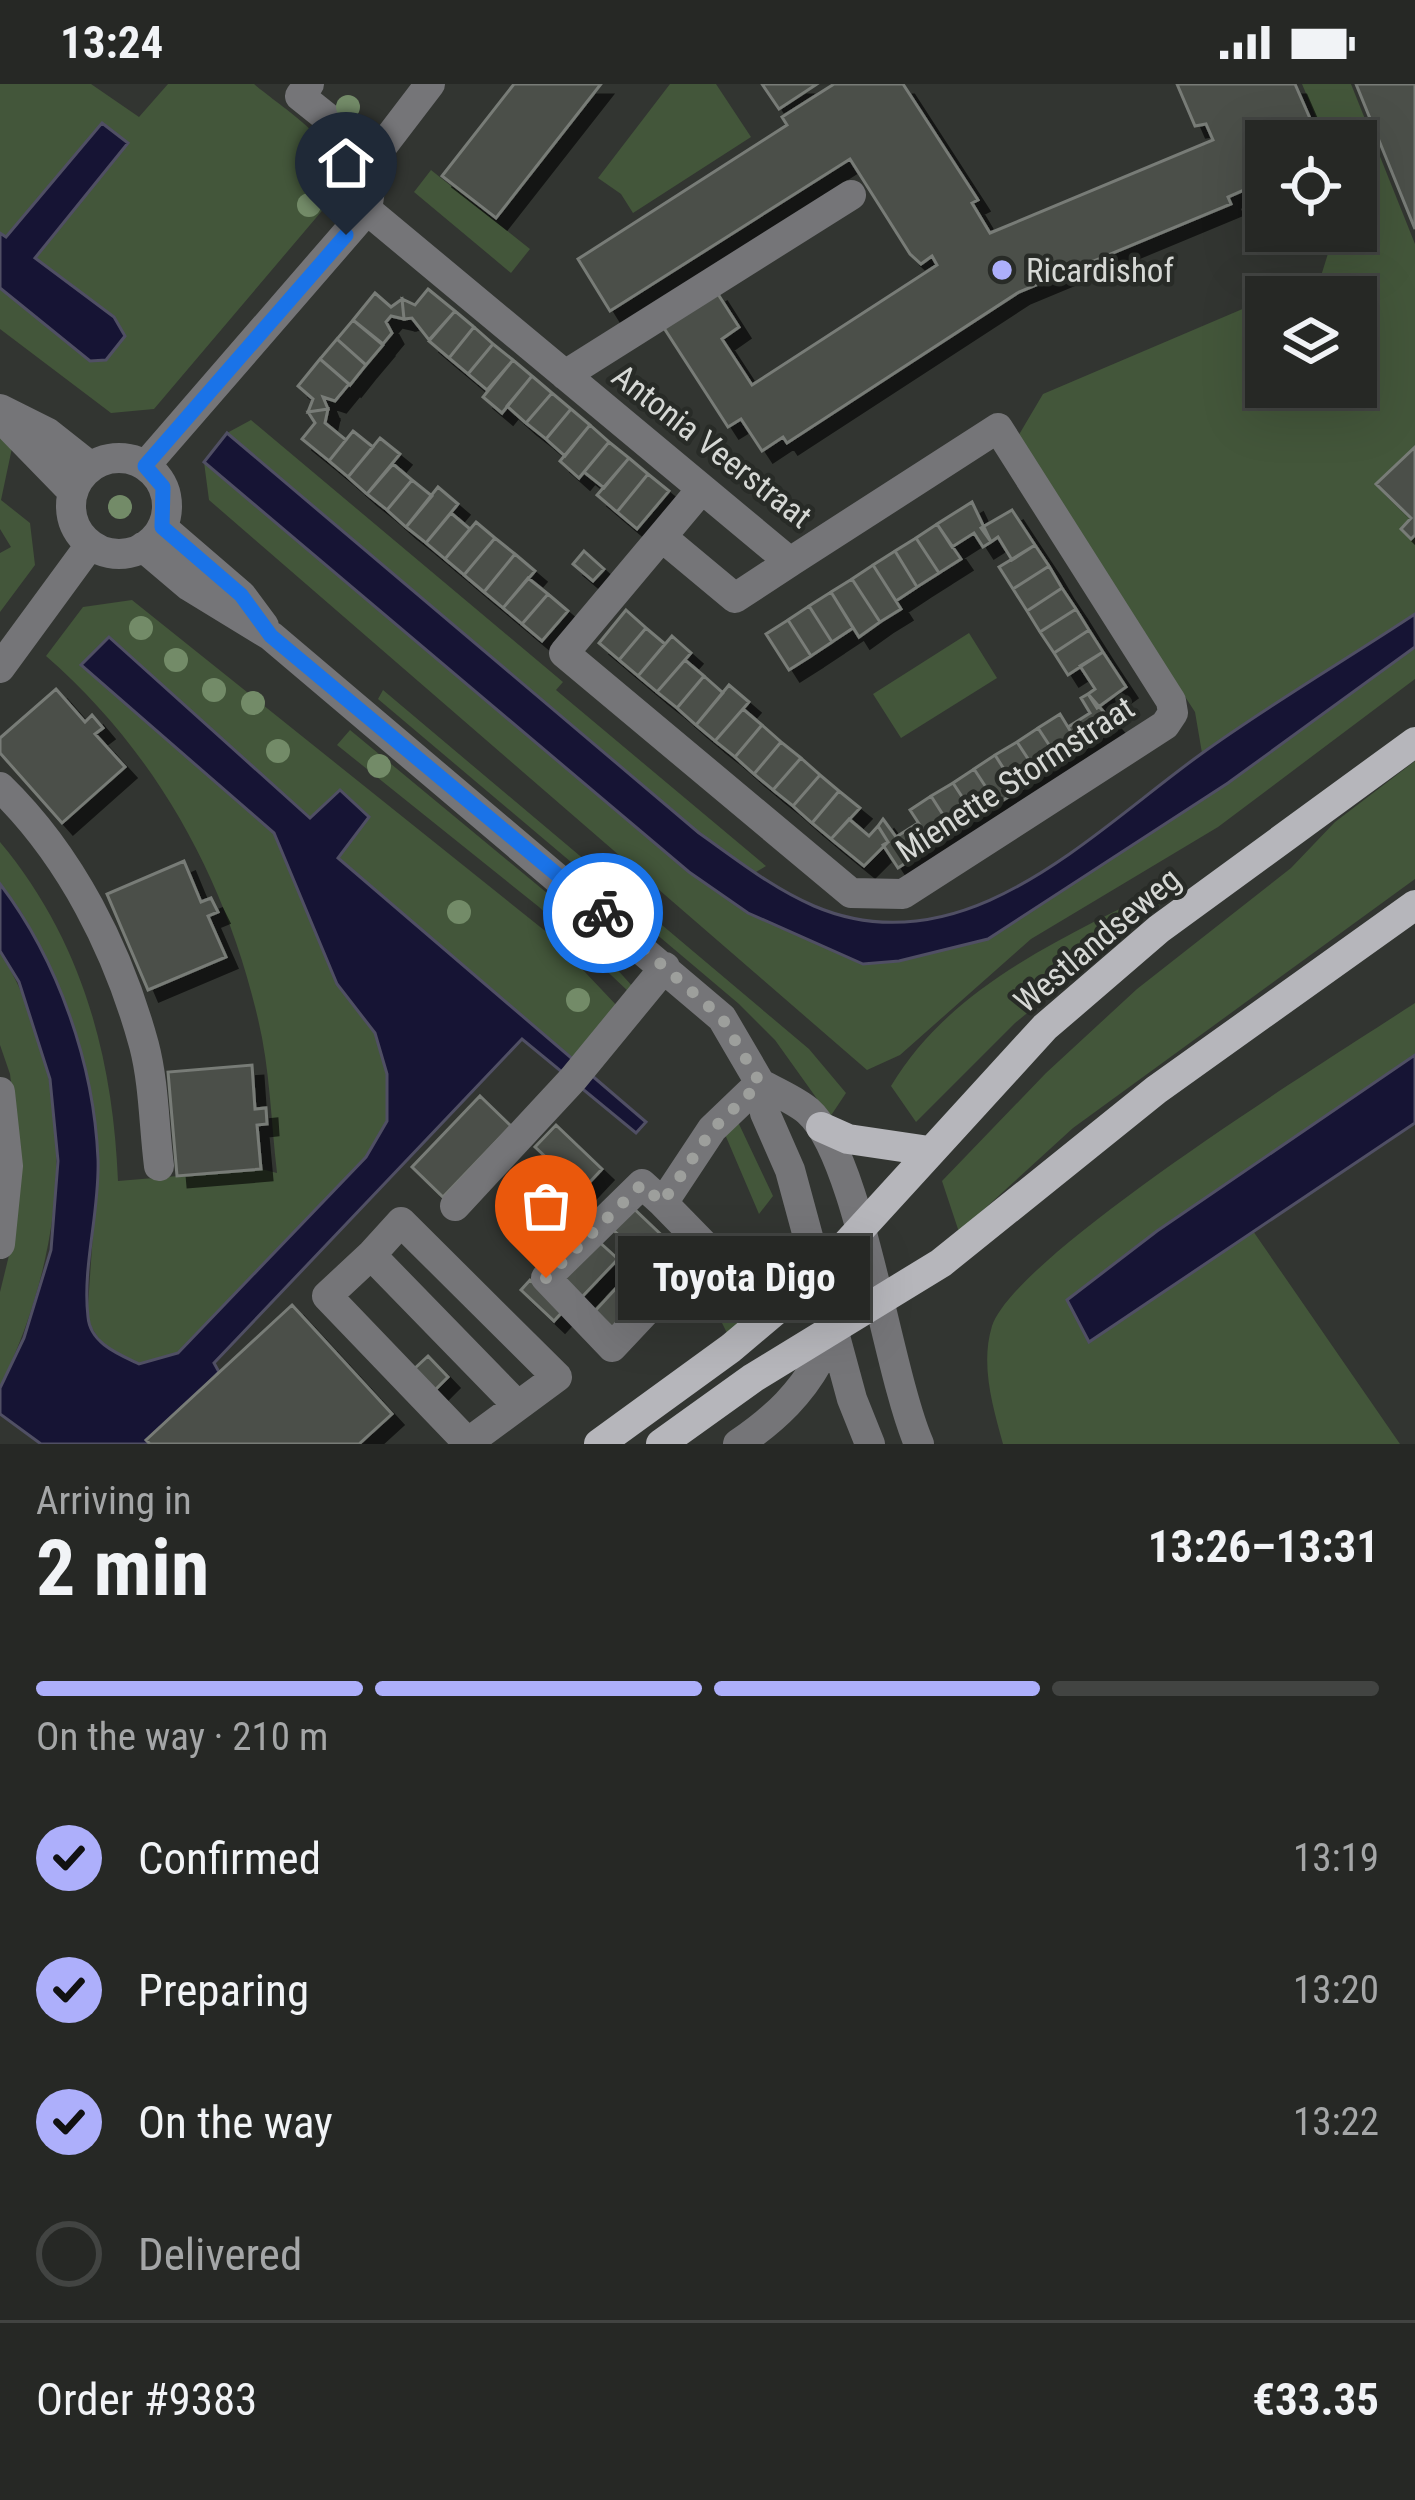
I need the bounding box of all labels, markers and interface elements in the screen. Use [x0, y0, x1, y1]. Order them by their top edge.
text: 13:24 [60, 16, 163, 69]
pin [295, 112, 397, 235]
map controls [1245, 120, 1377, 408]
button: locate [1245, 120, 1377, 252]
icon: home [313, 130, 379, 196]
place label: Ricardishof [1026, 251, 1174, 290]
marker: Ricardishof [989, 257, 1015, 283]
button: layers [1245, 276, 1377, 408]
street label: Antonia Veerstraat [605, 356, 819, 536]
street label: Mienette Stormstraat [889, 688, 1141, 870]
courier [543, 853, 663, 973]
street label: Westlandseweg [1006, 859, 1188, 1021]
icon: bike [570, 880, 636, 946]
pin [495, 1155, 597, 1278]
icon: bag [513, 1173, 579, 1239]
callout: Toyota Digo [618, 1236, 870, 1320]
text: Toyota Digo [652, 1255, 836, 1301]
text: Arriving in [36, 1478, 192, 1524]
text: 13:26–13:31 [1148, 1520, 1379, 1573]
text: 2 min [36, 1523, 209, 1614]
text: On the way · 210 m [36, 1714, 328, 1760]
icon: check [36, 1825, 102, 1891]
text: Confirmed [138, 1832, 321, 1885]
text: 13:19 [1293, 1835, 1379, 1881]
icon: check [36, 1957, 102, 2023]
text: Preparing [138, 1964, 309, 2017]
text: 13:20 [1293, 1967, 1379, 2013]
icon: check [36, 2089, 102, 2155]
text: On the way [138, 2096, 333, 2149]
text: 13:22 [1293, 2099, 1379, 2145]
text: Delivered [138, 2228, 302, 2281]
text: Order #9383 [36, 2373, 257, 2426]
text: €33.35 [1252, 2373, 1379, 2426]

